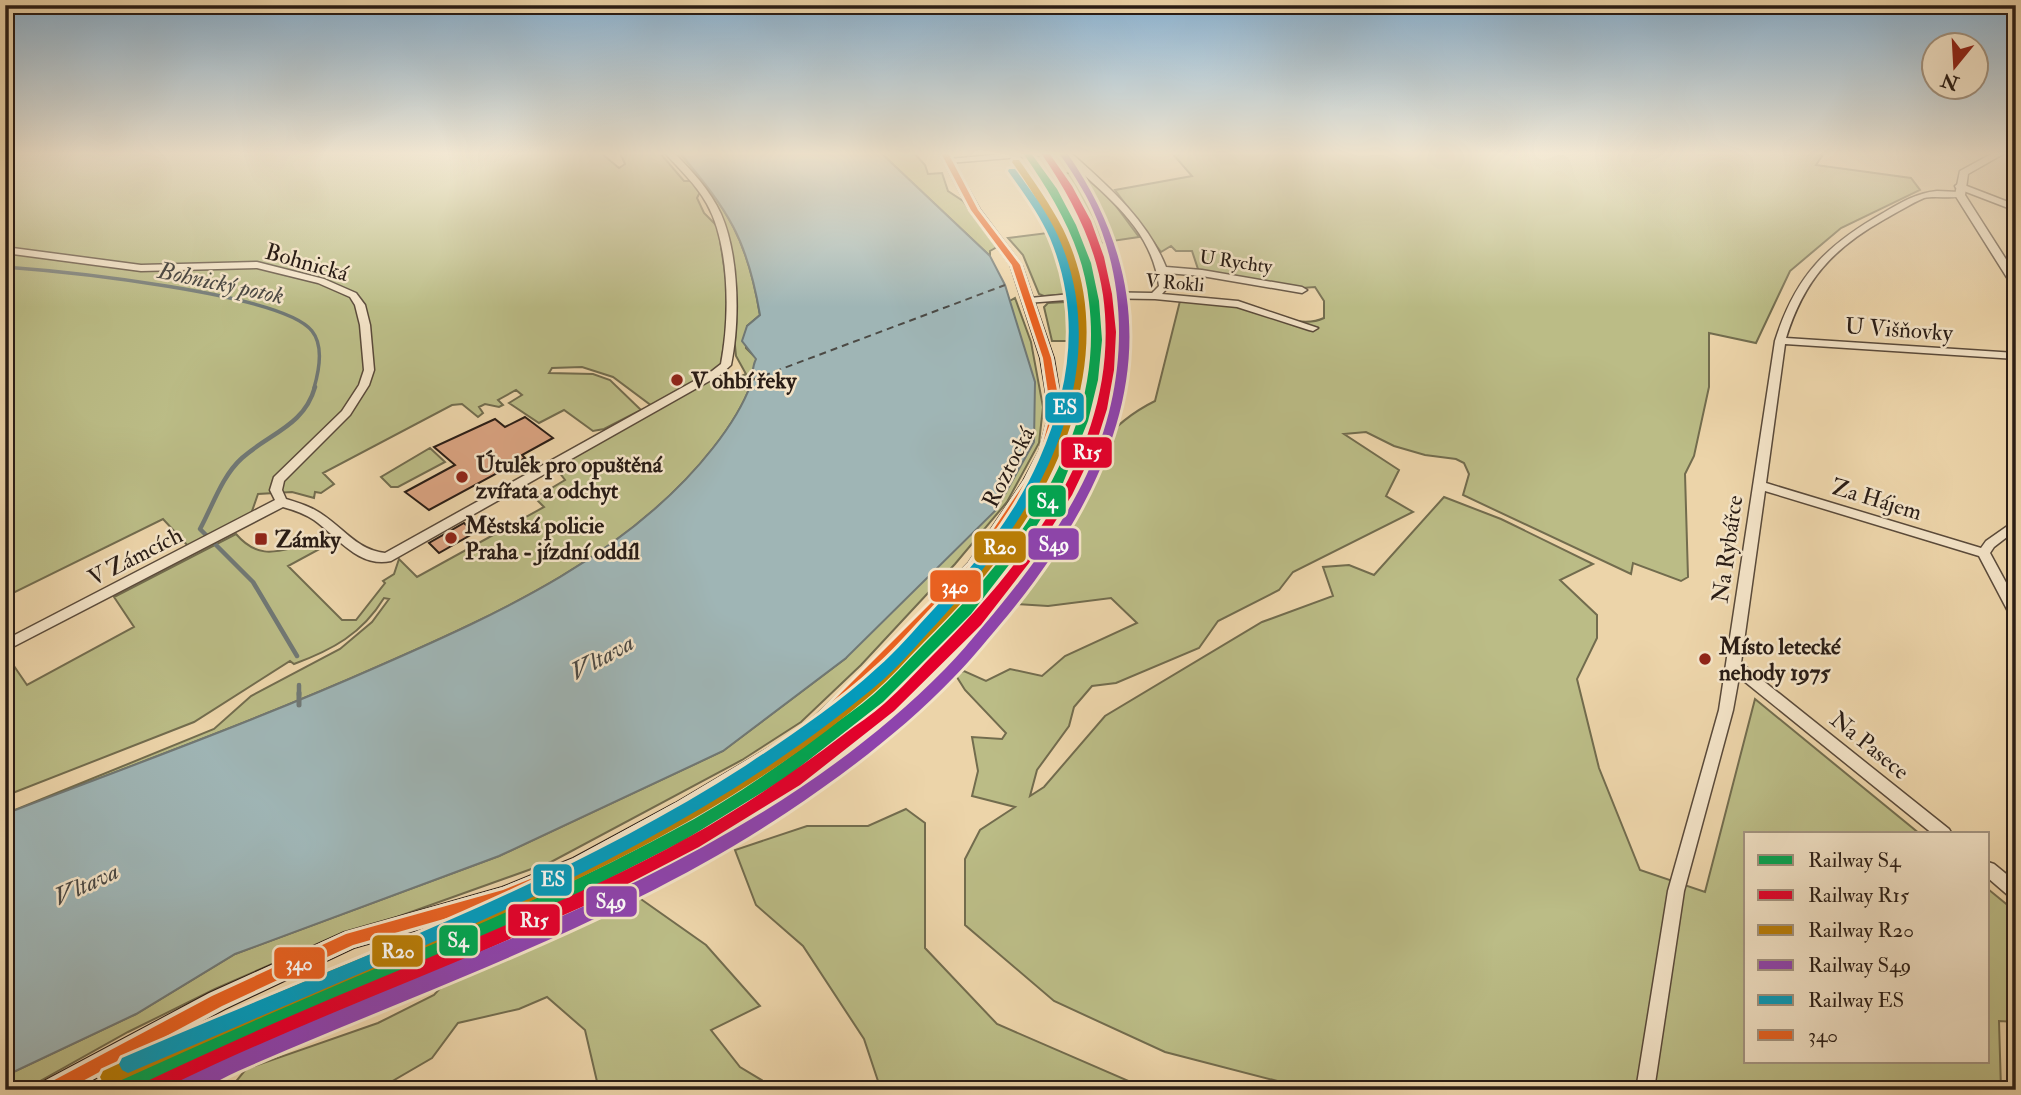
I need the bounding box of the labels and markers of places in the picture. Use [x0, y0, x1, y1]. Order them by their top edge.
place label: V ohbí řeky [690, 366, 797, 396]
marker: V ohbí řeky [669, 372, 685, 388]
place label: Útulek pro opuštěná zvířata a odchyt [476, 449, 664, 506]
marker: Útulek pro opuštěná zvířata a odchyt [454, 469, 470, 485]
place label: Městská policie Praha - jízdní oddíl [464, 511, 641, 566]
place label: Zámky [275, 525, 342, 555]
marker: Městská policie Praha - jízdní oddíl [443, 530, 459, 546]
marker: Zámky [253, 531, 269, 547]
place label: Místo letecké nehody 1975 [1718, 632, 1842, 688]
marker: Místo letecké nehody 1975 [1697, 651, 1713, 667]

